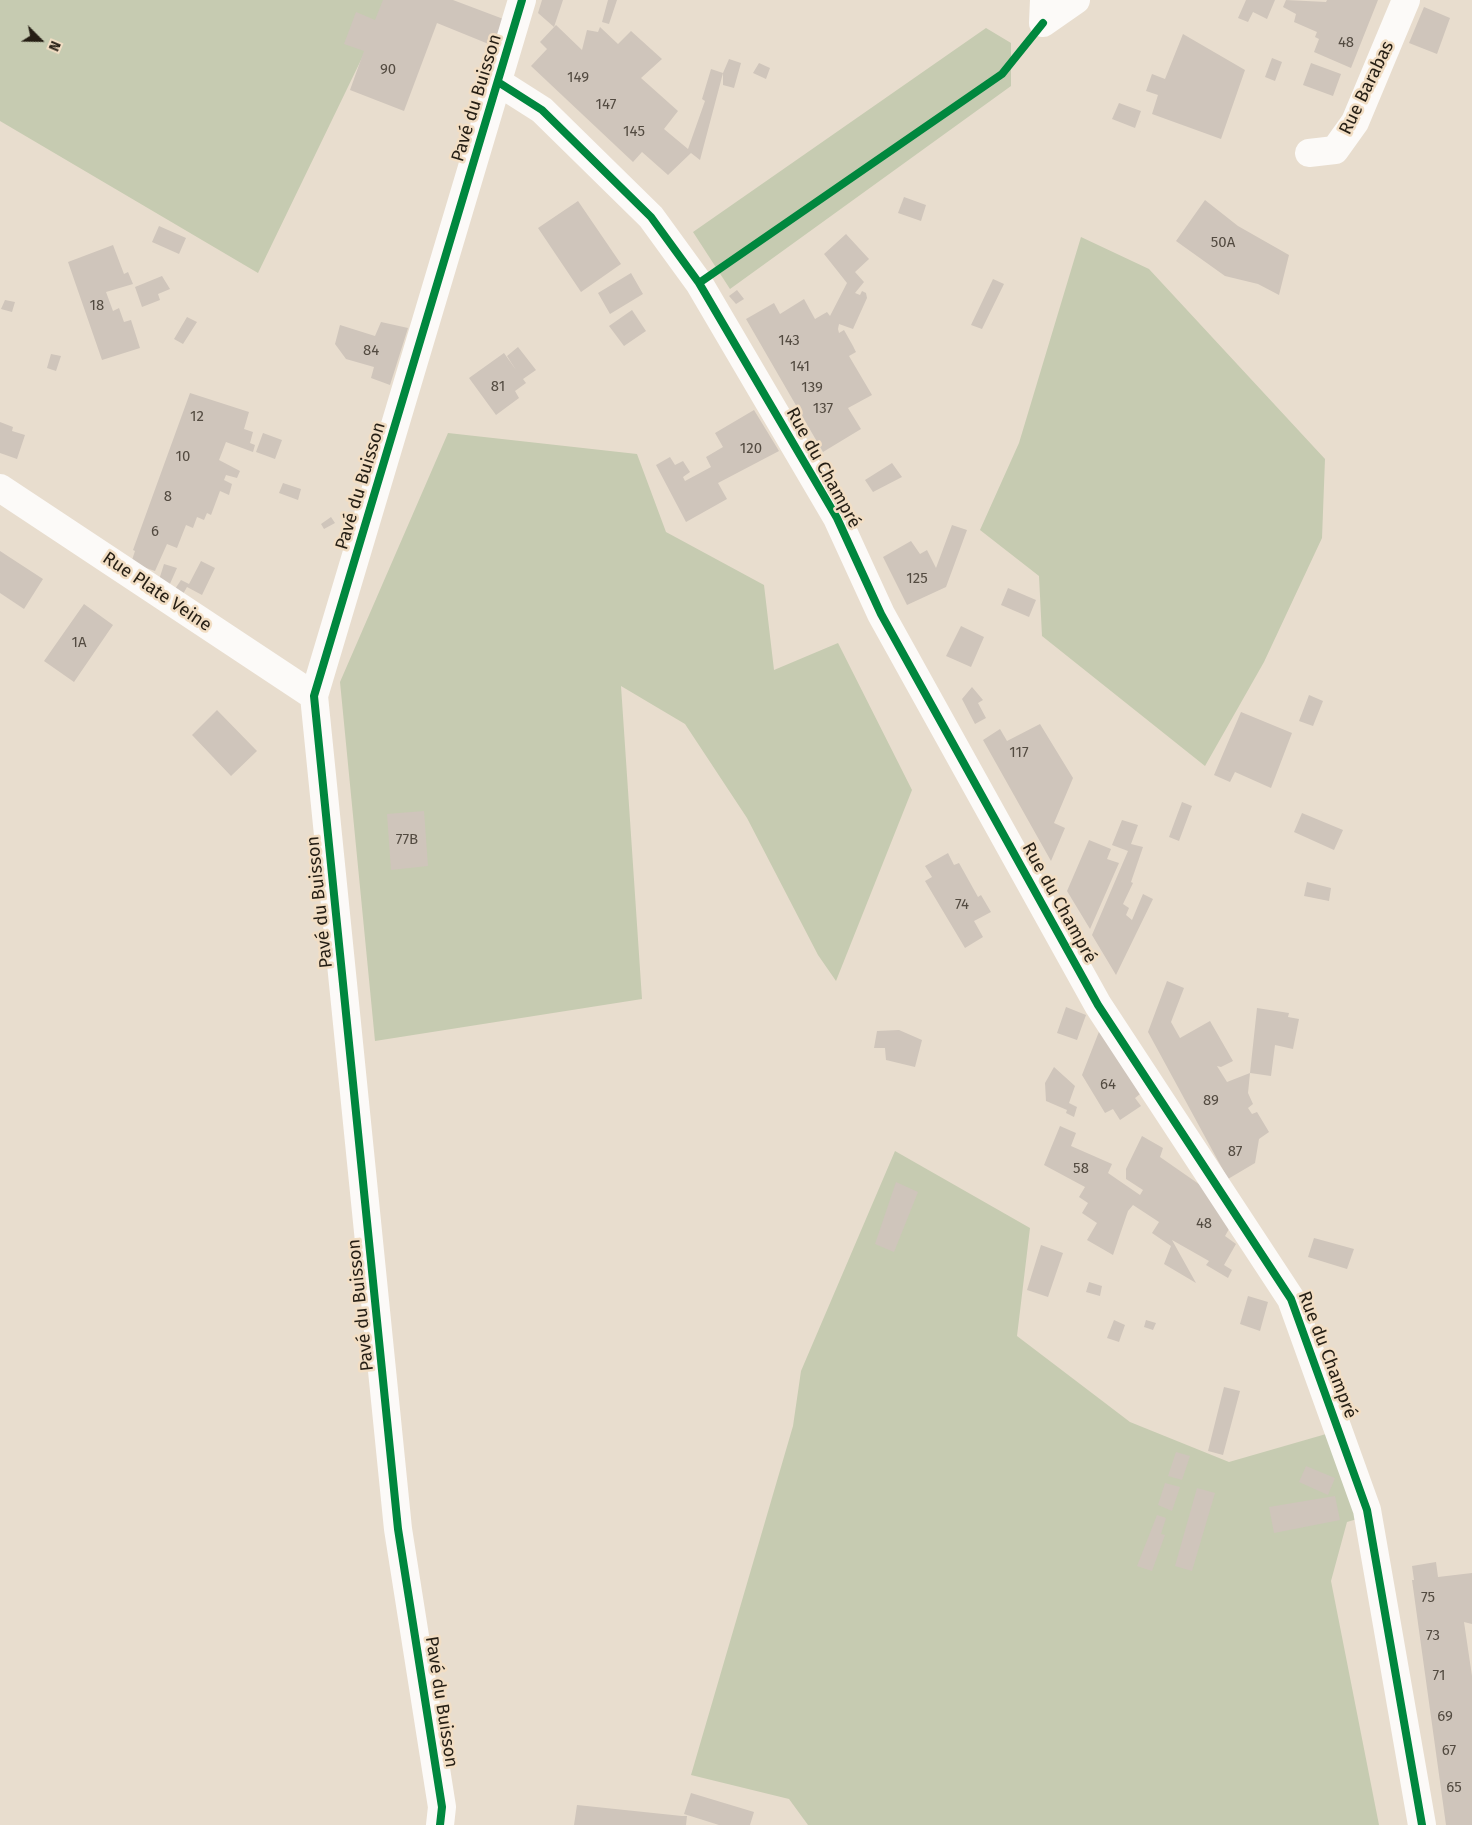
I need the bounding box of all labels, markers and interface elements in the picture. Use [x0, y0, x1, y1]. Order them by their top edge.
north arrow [15, 15, 65, 65]
street label: Pavé du Buisson [447, 31, 507, 165]
house number: 48 [1338, 34, 1354, 52]
text: N [45, 38, 64, 54]
street label: Rue Barabas [1335, 38, 1399, 138]
house number: 90 [380, 61, 396, 79]
house number: 149 [567, 69, 589, 87]
house number: 147 [596, 96, 616, 114]
house number: 145 [623, 123, 645, 141]
house number: 50A [1211, 234, 1235, 252]
house number: 18 [90, 297, 104, 315]
house number: 143 [778, 332, 800, 350]
house number: 84 [363, 342, 379, 360]
house number: 141 [790, 358, 810, 376]
house number: 81 [491, 378, 505, 396]
house number: 139 [801, 379, 823, 397]
house number: 137 [813, 400, 833, 418]
street label: Rue du Champré [781, 404, 865, 532]
house number: 12 [190, 408, 204, 426]
street label: Pavé du Buisson [331, 419, 391, 553]
house number: 120 [740, 440, 762, 458]
house number: 10 [176, 448, 190, 466]
house number: 8 [164, 488, 172, 506]
house number: 6 [151, 523, 159, 541]
street label: Rue Plate Veine [98, 548, 216, 636]
house number: 125 [906, 570, 928, 588]
house number: 1A [71, 634, 87, 652]
house number: 117 [1009, 744, 1029, 762]
house number: 77B [396, 831, 418, 849]
street label: Pavé du Buisson [302, 835, 338, 969]
street label: Rue du Champré [1017, 839, 1101, 967]
house number: 74 [955, 896, 969, 914]
house number: 64 [1100, 1076, 1116, 1094]
house number: 89 [1203, 1092, 1219, 1110]
house number: 87 [1228, 1143, 1242, 1161]
house number: 58 [1073, 1160, 1089, 1178]
house number: 48 [1196, 1215, 1212, 1233]
street label: Pavé du Buisson [343, 1238, 379, 1372]
street label: Rue du Champré [1293, 1288, 1361, 1422]
house number: 75 [1421, 1589, 1435, 1607]
house number: 73 [1426, 1627, 1440, 1645]
street label: Pavé du Buisson [420, 1635, 462, 1769]
house number: 71 [1433, 1667, 1445, 1685]
house number: 69 [1437, 1708, 1453, 1726]
house number: 67 [1442, 1742, 1456, 1760]
house number: 65 [1446, 1779, 1462, 1797]

